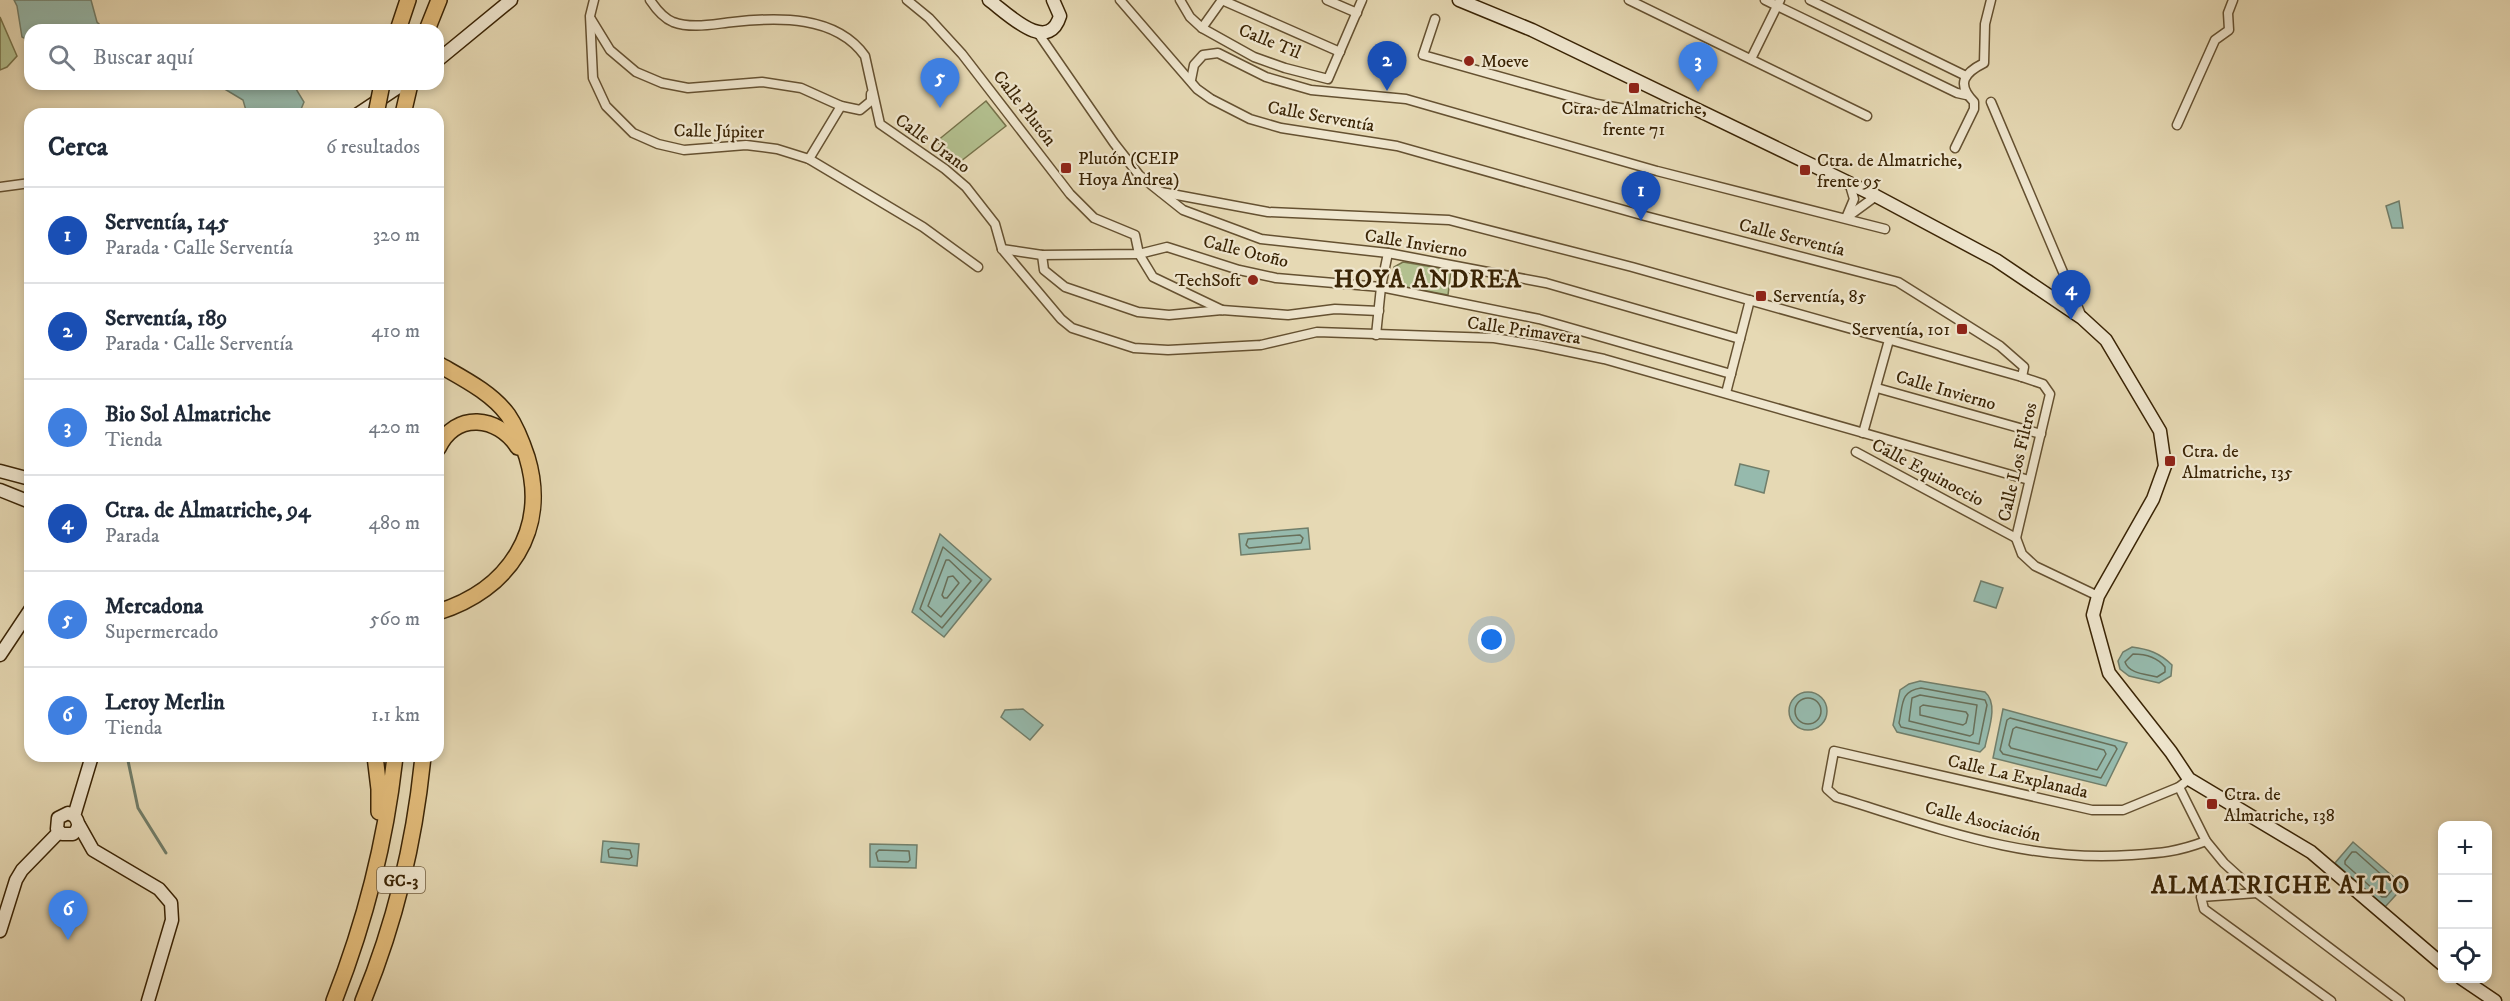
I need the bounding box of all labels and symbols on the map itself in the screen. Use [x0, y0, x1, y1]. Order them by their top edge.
street label: Calle Til [1235, 20, 1305, 65]
pin: 2 [1368, 42, 1406, 91]
pin: 3 [1678, 42, 1718, 92]
place label: Moeve [1481, 51, 1529, 73]
marker: Moeve [1462, 54, 1476, 68]
pin: 5 [920, 58, 960, 108]
street label: Calle Plutón [988, 66, 1061, 151]
marker: Ctra. de Almatriche, frente 71 [1627, 81, 1641, 95]
street label: Calle Serventía [1266, 97, 1376, 137]
place label: Ctra. de Almatriche, frente 71 [1561, 98, 1707, 141]
street label: Calle Urano [891, 109, 974, 179]
street label: Calle Júpiter [673, 120, 765, 144]
place label: Plutón (CEIP Hoya Andrea) [1078, 148, 1179, 191]
place label: Ctra. de Almatriche, frente 95 [1817, 150, 1962, 193]
marker: Plutón (CEIP Hoya Andrea) [1059, 161, 1073, 175]
marker: Ctra. de Almatriche, frente 95 [1798, 163, 1812, 177]
pin: 1 [1622, 172, 1660, 221]
street label: Calle Serventía [1737, 214, 1847, 262]
street label: Calle Invierno [1363, 225, 1469, 263]
street label: Calle Otoño [1201, 231, 1291, 273]
district label: HOYA ANDREA [1334, 265, 1522, 295]
place label: TechSoft [1175, 270, 1241, 292]
pin: 4 [2052, 270, 2090, 320]
marker: TechSoft [1246, 273, 1260, 287]
place label: Serventía, 85 [1773, 286, 1866, 308]
marker: Serventía, 85 [1754, 289, 1768, 303]
street label: Calle Primavera [1466, 312, 1582, 350]
place label: Serventía, 101 [1852, 319, 1950, 341]
marker: Serventía, 101 [1955, 322, 1969, 336]
street label: Calle Invierno [1893, 366, 1999, 416]
street label: Calle Los Filtros [1994, 401, 2042, 524]
street label: Calle Equinoccio [1868, 434, 1988, 512]
place label: Ctra. de Almatriche, 135 [2182, 441, 2293, 484]
marker: Ctra. de Almatriche, 135 [2163, 454, 2177, 468]
your location [1477, 625, 1506, 654]
street label: Calle La Explanada [1945, 750, 2090, 804]
place label: Ctra. de Almatriche, 138 [2224, 784, 2335, 827]
street label: Calle Asociación [1923, 797, 2043, 847]
marker: Ctra. de Almatriche, 138 [2205, 797, 2219, 811]
road number: GC-3 [377, 867, 425, 893]
district label: ALMATRICHE ALTO [2150, 871, 2411, 901]
pin: 6 [48, 890, 88, 940]

